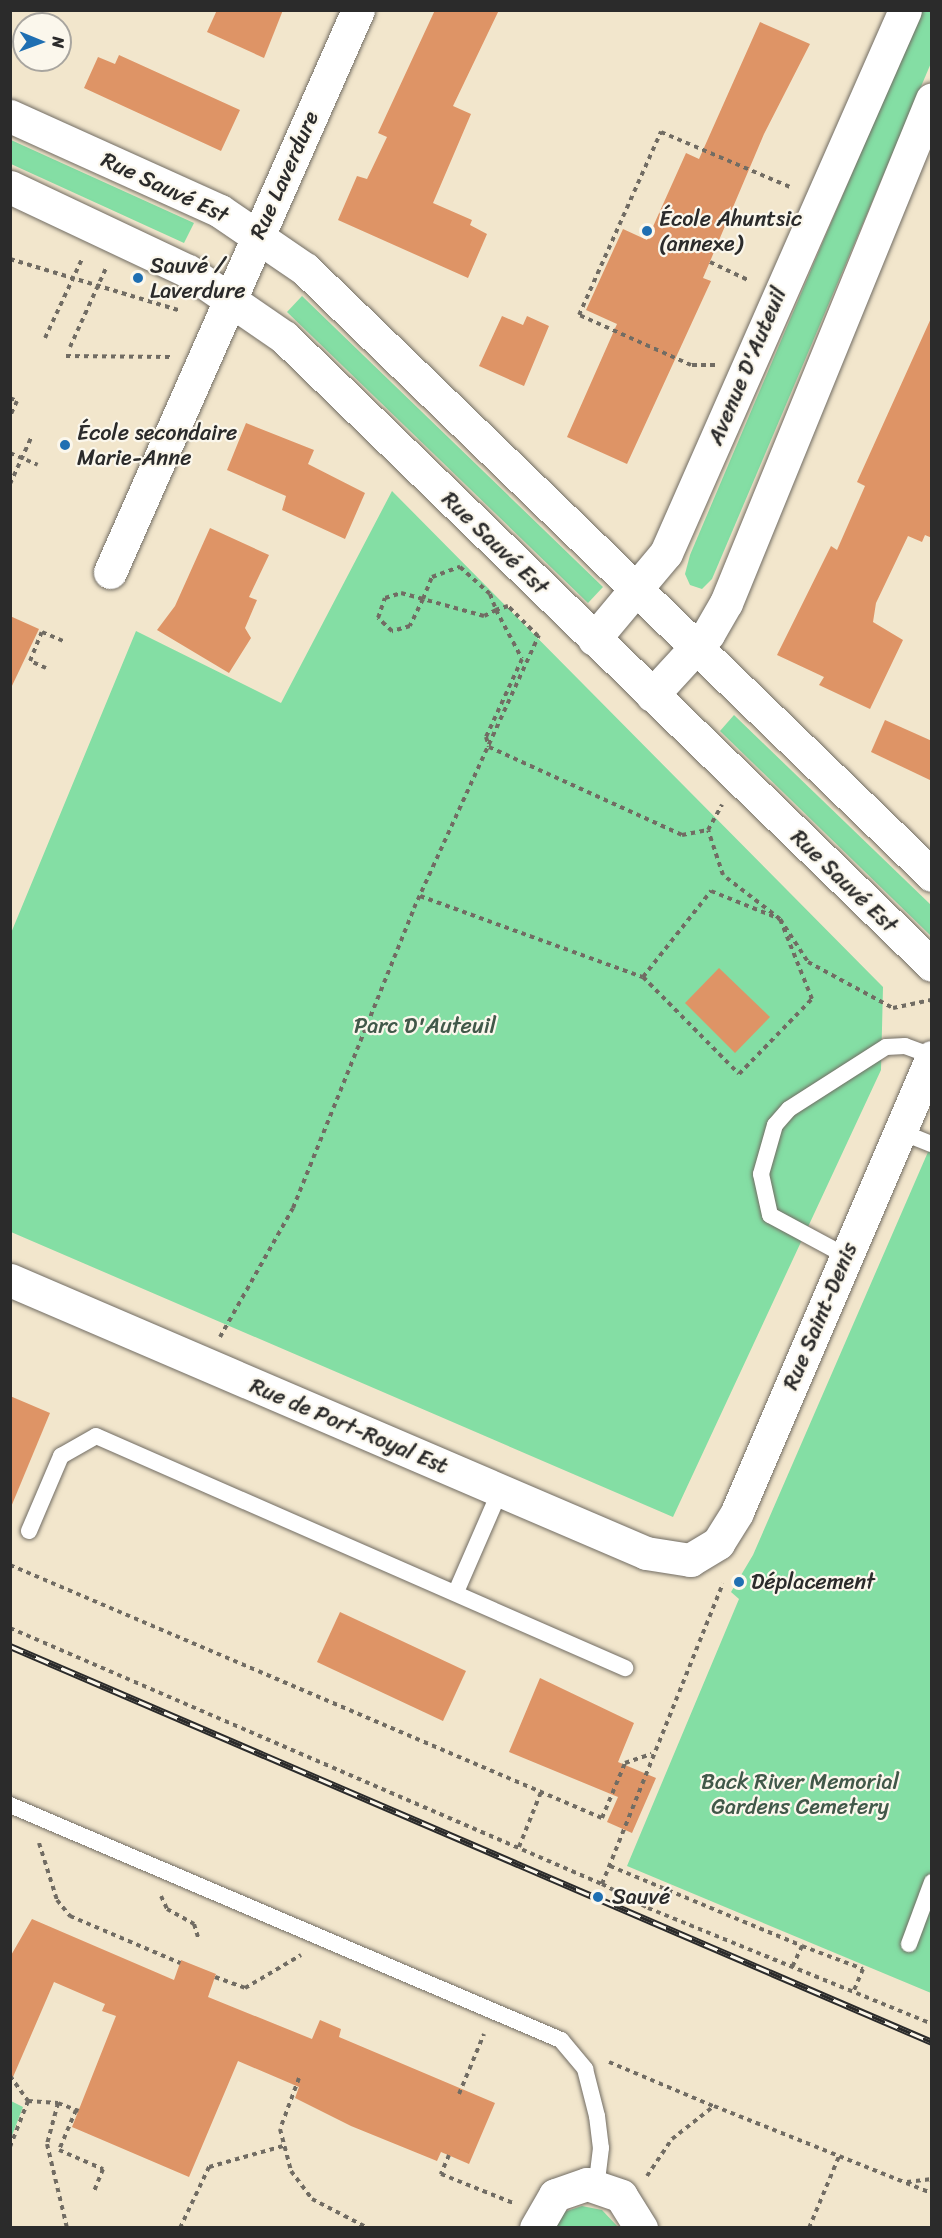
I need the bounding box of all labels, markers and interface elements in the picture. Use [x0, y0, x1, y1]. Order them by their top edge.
north arrow [12, 12, 72, 72]
text: N [44, 36, 73, 48]
street label: Rue Laverdure [244, 107, 324, 243]
street label: Rue Sauvé Est [97, 146, 233, 228]
place label: École Ahuntsic (annexe) [659, 205, 802, 256]
marker: École Ahuntsic (annexe) [640, 224, 654, 238]
place label: Sauvé / Laverdure [150, 252, 245, 304]
marker: Sauvé / Laverdure [131, 271, 145, 285]
street label: Avenue D'Auteuil [702, 283, 792, 449]
place label: École secondaire Marie-Anne [77, 419, 239, 470]
marker: École secondaire Marie-Anne [58, 438, 72, 452]
street label: Rue Sauvé Est [436, 486, 554, 600]
street label: Rue Sauvé Est [785, 824, 903, 938]
park label: Parc D'Auteuil [354, 1013, 496, 1039]
street label: Rue Saint-Denis [777, 1239, 863, 1393]
street label: Rue de Port-Royal Est [245, 1372, 453, 1480]
place label: Déplacement [751, 1569, 875, 1595]
marker: Déplacement [732, 1575, 746, 1589]
park label: Back River Memorial Gardens Cemetery [701, 1768, 899, 1820]
place label: Sauvé [612, 1884, 670, 1910]
marker: Sauvé [589, 1888, 607, 1906]

